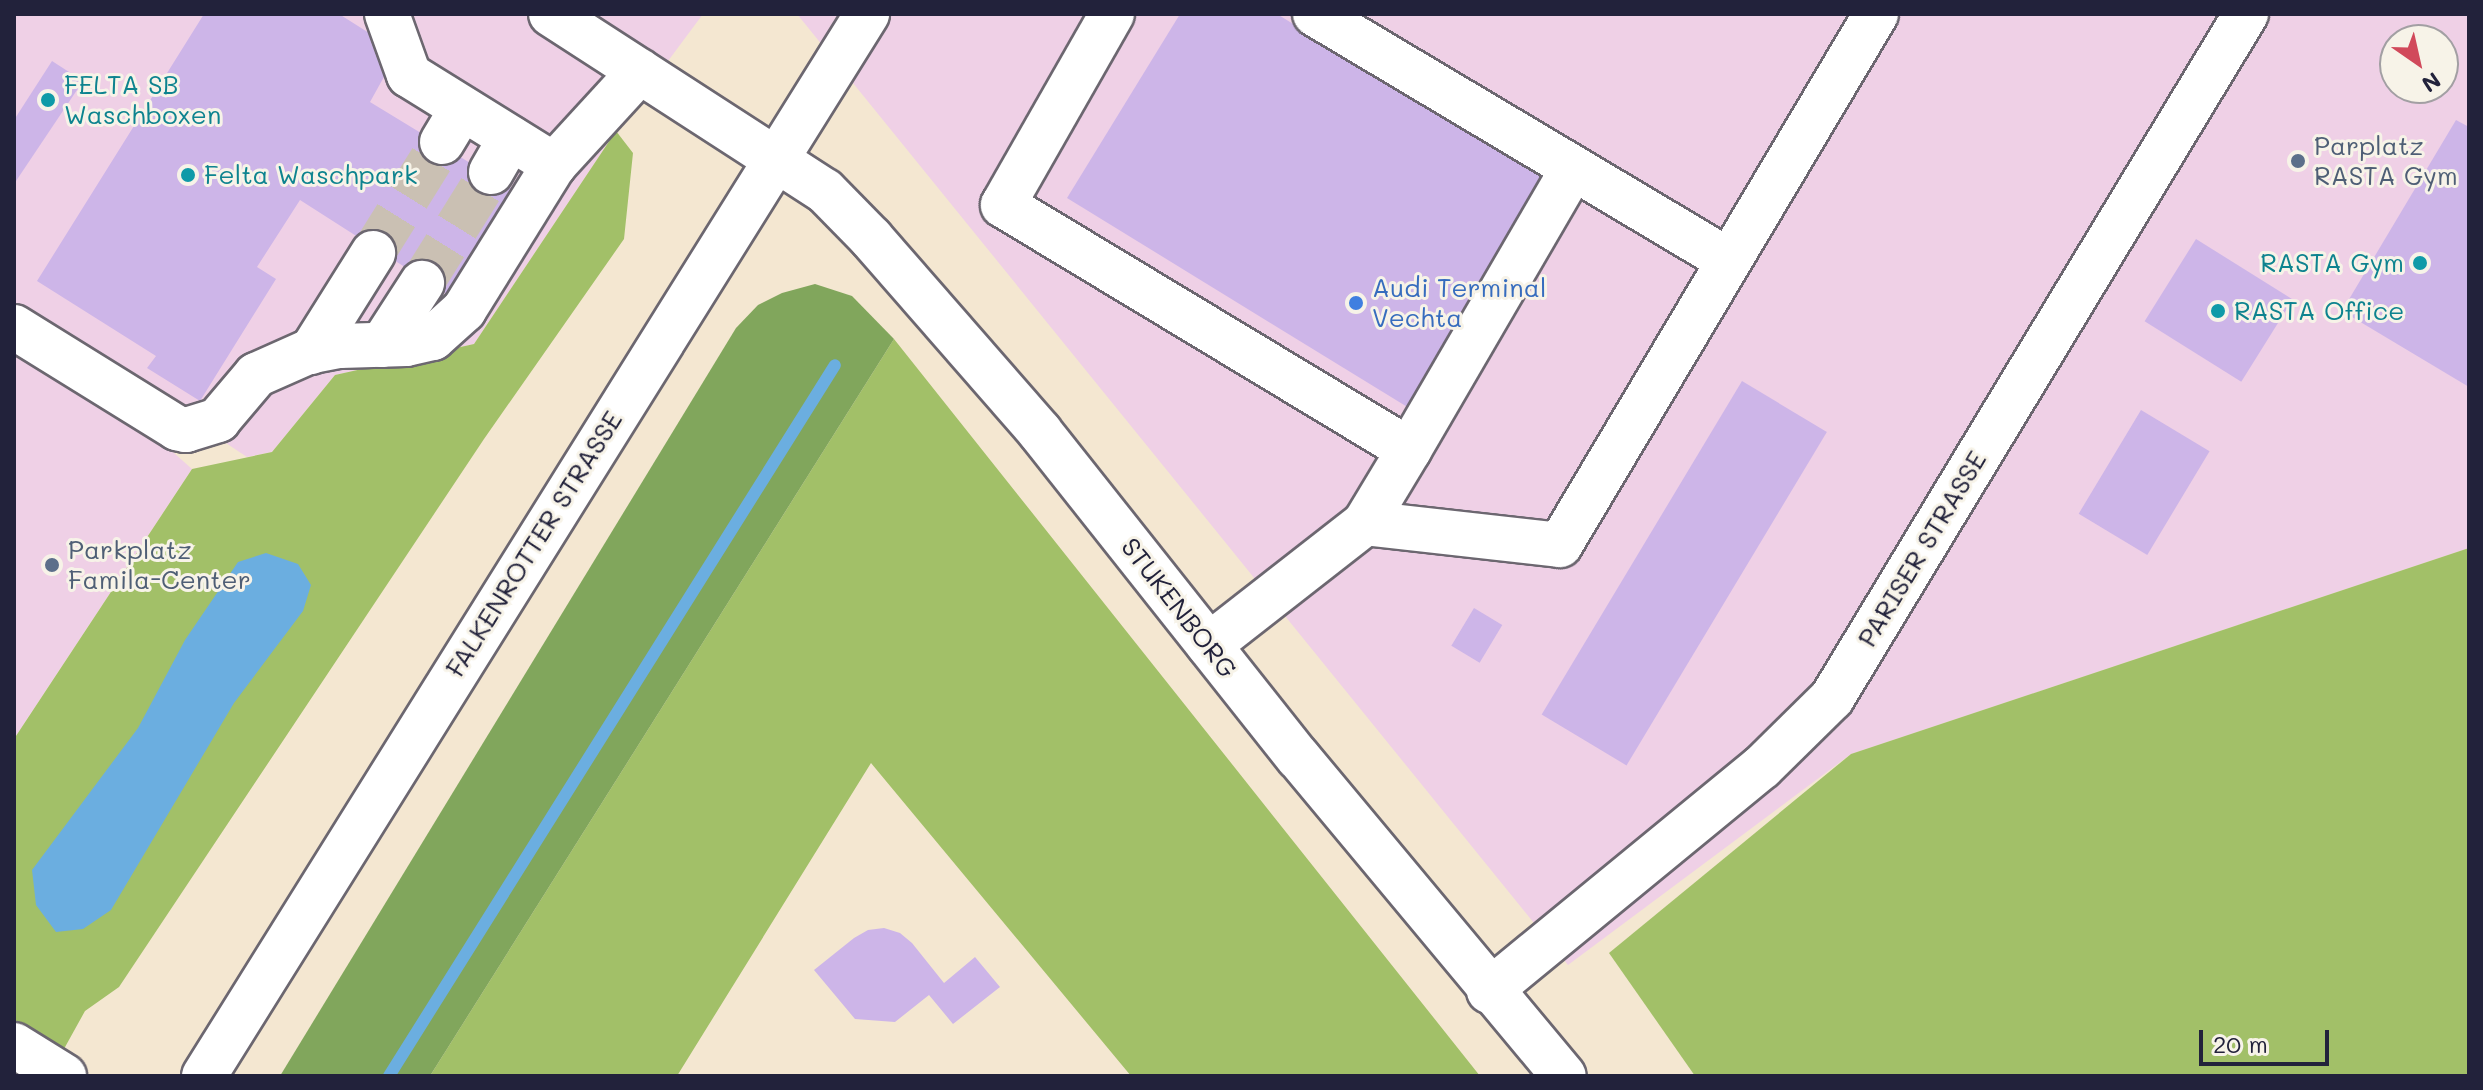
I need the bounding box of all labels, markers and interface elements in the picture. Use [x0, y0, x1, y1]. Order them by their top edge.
north arrow [2379, 24, 2459, 104]
text: N [2417, 66, 2447, 99]
place label: FELTA SB Waschboxen [64, 69, 221, 130]
marker: FELTA SB Waschboxen [39, 91, 57, 109]
place label: Parplatz RASTA Gym [2314, 130, 2458, 192]
marker: Parplatz RASTA Gym [2289, 152, 2307, 170]
place label: Felta Waschpark [204, 159, 418, 191]
marker: Felta Waschpark [179, 166, 197, 184]
place label: RASTA Gym [2260, 247, 2404, 279]
marker: RASTA Gym [2411, 254, 2429, 272]
place label: Audi Terminal Vechta [1372, 272, 1546, 334]
marker: Audi Terminal Vechta [1347, 294, 1365, 312]
place label: RASTA Office [2234, 295, 2404, 327]
marker: RASTA Office [2209, 302, 2227, 320]
street label: FALKENROTTER STRASSE [439, 405, 629, 683]
street label: PARISER STRASSE [1851, 446, 1993, 652]
street label: STUKENBORG [1115, 532, 1243, 684]
place label: Parkplatz Famila-Center [68, 534, 251, 596]
marker: Parkplatz Famila-Center [43, 556, 61, 574]
scale bar [2203, 1014, 2333, 1064]
text: 20 m [2213, 1028, 2268, 1059]

